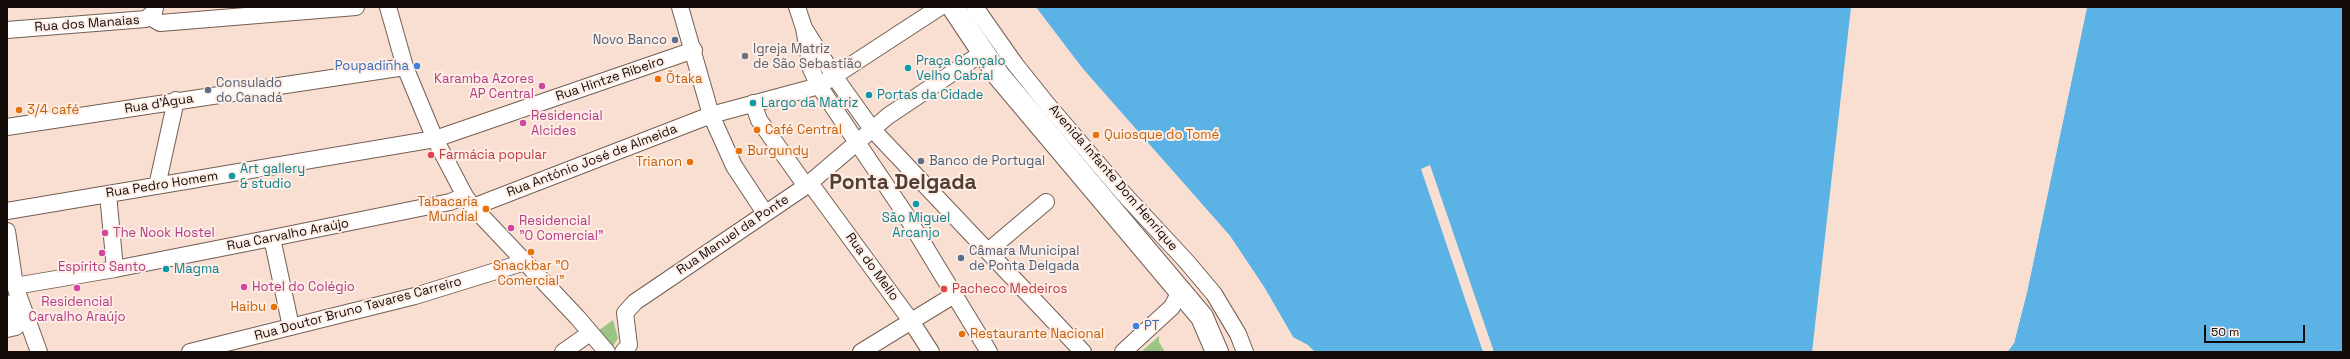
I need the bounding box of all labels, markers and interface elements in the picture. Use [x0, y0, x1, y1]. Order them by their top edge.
street label: Rua dos Manaias [34, 13, 140, 35]
place label: Novo Banco [593, 32, 667, 48]
marker: Novo Banco [670, 35, 680, 45]
place label: Igreja Matriz de São Sebastião [753, 41, 862, 72]
marker: Igreja Matriz de São Sebastião [740, 51, 750, 61]
street label: Rua Hintze Ribeiro [554, 53, 666, 105]
place label: Praça Gonçalo Velho Cabral [916, 53, 1005, 84]
place label: Poupadinha [335, 58, 409, 74]
marker: Poupadinha [412, 61, 422, 71]
marker: Praça Gonçalo Velho Cabral [903, 63, 913, 73]
place label: Karamba Azores AP Central [434, 71, 534, 102]
place label: Õtaka [666, 71, 702, 87]
marker: Õtaka [653, 74, 663, 84]
place label: Consulado do Canadá [216, 75, 283, 106]
marker: Karamba Azores AP Central [537, 81, 547, 91]
marker: Consulado do Canadá [203, 85, 213, 95]
place label: Portas da Cidade [877, 87, 984, 103]
marker: Portas da Cidade [864, 90, 874, 100]
street label: Rua d'Água [123, 91, 195, 117]
place label: Largo da Matriz [761, 95, 858, 111]
marker: Largo da Matriz [748, 98, 758, 108]
place label: 3/4 café [27, 102, 79, 118]
street label: Avenida Infante Dom Henrique [1045, 102, 1181, 254]
marker: 3/4 café [14, 105, 24, 115]
place label: Residencial Alcides [531, 108, 603, 139]
marker: Residencial Alcides [518, 118, 528, 128]
street label: Rua António José de Almeida [505, 121, 679, 201]
place label: Café Central [765, 122, 842, 138]
marker: Café Central [752, 125, 762, 135]
place label: Quiosque do Tomé [1104, 127, 1219, 143]
marker: Quiosque do Tomé [1091, 130, 1101, 140]
place label: Burgundy [747, 143, 809, 159]
marker: Burgundy [734, 146, 744, 156]
place label: Farmácia popular [439, 147, 547, 163]
marker: Farmácia popular [426, 150, 436, 160]
place label: Banco de Portugal [929, 153, 1045, 169]
place label: Trianon [636, 154, 682, 170]
marker: Banco de Portugal [916, 156, 926, 166]
marker: Trianon [685, 157, 695, 167]
place label: Art gallery & studio [240, 161, 305, 192]
street label: Rua Pedro Homem [105, 168, 219, 202]
district label: Ponta Delgada [829, 170, 977, 196]
marker: Art gallery & studio [227, 171, 237, 181]
street label: Rua Manuel da Ponte [674, 192, 792, 278]
place label: Tabacaria Mundial [418, 194, 478, 225]
marker: São Miguel Arcanjo [911, 199, 921, 209]
marker: Tabacaria Mundial [481, 204, 491, 214]
place label: São Miguel Arcanjo [882, 210, 950, 241]
place label: Residencial "O Comercial" [519, 213, 604, 244]
street label: Rua Carvalho Araújo [226, 216, 350, 254]
marker: Residencial "O Comercial" [506, 223, 516, 233]
place label: The Nook Hostel [113, 225, 215, 241]
marker: The Nook Hostel [100, 228, 110, 238]
street label: Rua do Mello [842, 230, 902, 304]
place label: Câmara Municipal de Ponta Delgada [969, 243, 1080, 274]
marker: Snackbar "O Comercial" [526, 247, 536, 257]
marker: Espírito Santo [97, 248, 107, 258]
marker: Câmara Municipal de Ponta Delgada [956, 253, 966, 263]
place label: Snackbar "O Comercial" [493, 258, 569, 289]
place label: Espírito Santo [58, 259, 146, 275]
place label: Magma [174, 261, 220, 277]
marker: Magma [161, 264, 171, 274]
street label: Rua Doutor Bruno Tavares Carreiro [253, 274, 463, 344]
place label: Hotel do Colégio [252, 279, 355, 295]
place label: Pacheco Medeiros [952, 281, 1067, 297]
marker: Hotel do Colégio [239, 282, 249, 292]
marker: Residencial Carvalho Araújo [72, 283, 82, 293]
marker: Pacheco Medeiros [939, 284, 949, 294]
place label: Residencial Carvalho Araújo [29, 294, 125, 325]
place label: Haibu [230, 299, 266, 315]
marker: Haibu [269, 302, 279, 312]
scale bar [2206, 317, 2307, 343]
place label: PT [1144, 318, 1159, 334]
marker: PT [1131, 321, 1141, 331]
text: 50 m [2211, 324, 2239, 340]
place label: Restaurante Nacional [970, 326, 1104, 342]
marker: Restaurante Nacional [957, 329, 967, 339]

